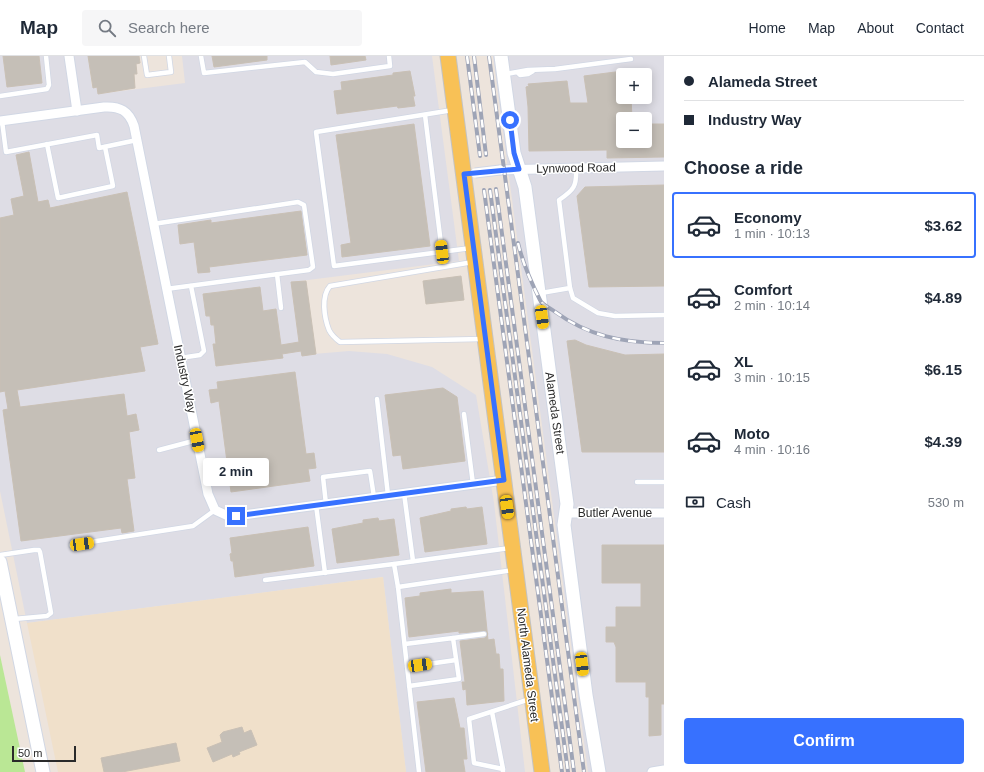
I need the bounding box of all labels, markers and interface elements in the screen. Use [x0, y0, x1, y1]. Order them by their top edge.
search box [82, 10, 362, 46]
text: Map [20, 17, 58, 38]
icon: search [96, 17, 118, 39]
text: Search here [128, 19, 210, 36]
text: Home [749, 20, 786, 36]
text: Map [808, 20, 835, 36]
text: About [857, 20, 894, 36]
text: Contact [916, 20, 964, 36]
map controls [616, 68, 652, 148]
button: + [616, 68, 652, 104]
text: Alameda Street [708, 73, 817, 90]
route start [501, 111, 519, 129]
text: Industry Way [708, 111, 802, 128]
button: − [616, 112, 652, 148]
text: Choose a ride [684, 158, 803, 178]
street label: Lynwood Road [536, 160, 616, 176]
icon: car [686, 207, 722, 243]
text: Economy [734, 209, 802, 226]
text: $3.62 [924, 217, 962, 234]
text: 1 min · 10:13 [734, 226, 810, 241]
car [435, 239, 449, 265]
icon: car [686, 279, 722, 315]
text: Comfort [734, 281, 792, 298]
text: $4.89 [924, 289, 962, 306]
text: 2 min · 10:14 [734, 298, 810, 313]
car [534, 304, 550, 330]
street label: Industry Way [171, 344, 199, 414]
icon: car [686, 351, 722, 387]
text: XL [734, 353, 753, 370]
text: $6.15 [924, 361, 962, 378]
text: 3 min · 10:15 [734, 370, 810, 385]
street label: Alameda Street [542, 371, 568, 456]
icon: car [686, 423, 722, 459]
text: Moto [734, 425, 770, 442]
car [189, 427, 205, 453]
text: $4.39 [924, 433, 962, 450]
text: 4 min · 10:16 [734, 442, 810, 457]
callout: 2 min [203, 458, 269, 486]
text: 2 min [219, 464, 253, 479]
icon: cash [684, 491, 706, 513]
car [499, 494, 515, 520]
text: Cash [716, 494, 751, 511]
text: 530 m [928, 495, 964, 510]
street label: Butler Avenue [578, 506, 653, 520]
route end [227, 507, 245, 525]
car [69, 536, 95, 552]
street label: North Alameda Street [514, 607, 542, 723]
car [575, 651, 589, 677]
car [407, 657, 433, 673]
button: Confirm [684, 718, 964, 764]
scale bar [12, 744, 76, 763]
text: 50 m [18, 747, 42, 759]

